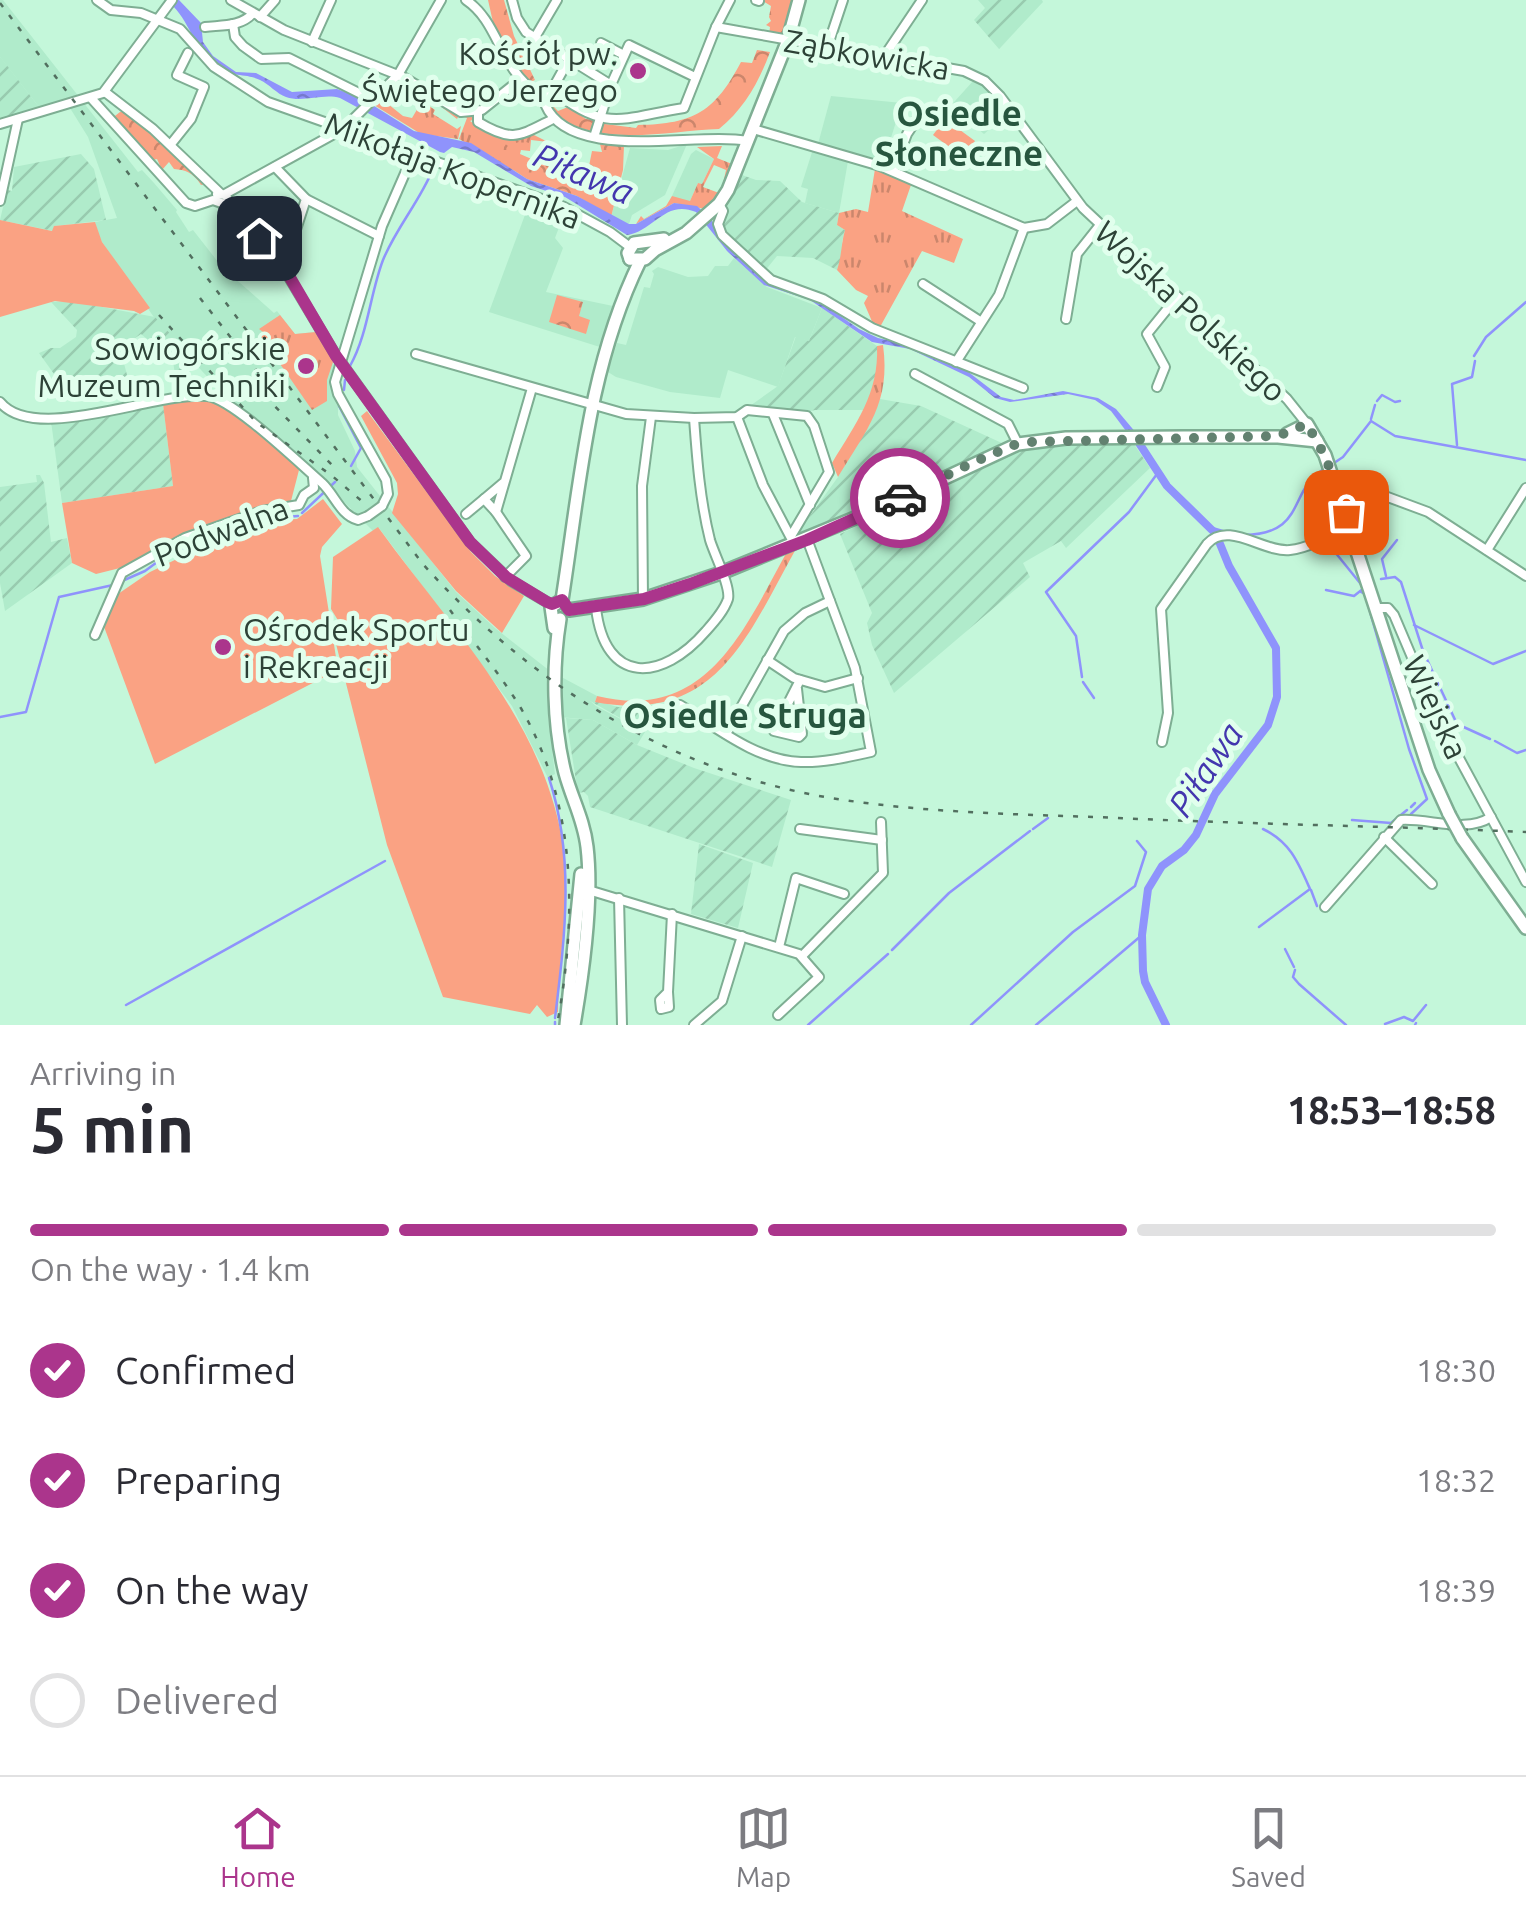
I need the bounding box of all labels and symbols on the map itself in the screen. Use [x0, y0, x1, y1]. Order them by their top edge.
street label: Ząbkowicka [781, 22, 953, 86]
place label: Kościół pw. Świętego Jerzego [362, 35, 618, 108]
marker: Kościół pw. Świętego Jerzego [627, 60, 649, 82]
district label: Osiedle Słoneczne [875, 93, 1043, 173]
street label: Mikołaja Kopernika [320, 105, 586, 235]
water label: Piława [528, 134, 640, 212]
pin [217, 196, 302, 281]
street label: Wojska Polskiego [1088, 213, 1294, 409]
place label: Sowiogórskie Muzeum Techniki [38, 330, 286, 403]
marker: Sowiogórskie Muzeum Techniki [295, 355, 317, 377]
courier [850, 448, 950, 548]
pin [1304, 470, 1389, 555]
street label: Podwalna [149, 489, 293, 573]
place label: Ośrodek Sportu i Rekreacji [243, 611, 470, 684]
marker: Ośrodek Sportu i Rekreacji [212, 636, 234, 658]
street label: Wiejska [1396, 650, 1476, 764]
district label: Osiedle Struga [623, 695, 867, 735]
water label: Piława [1159, 715, 1251, 823]

